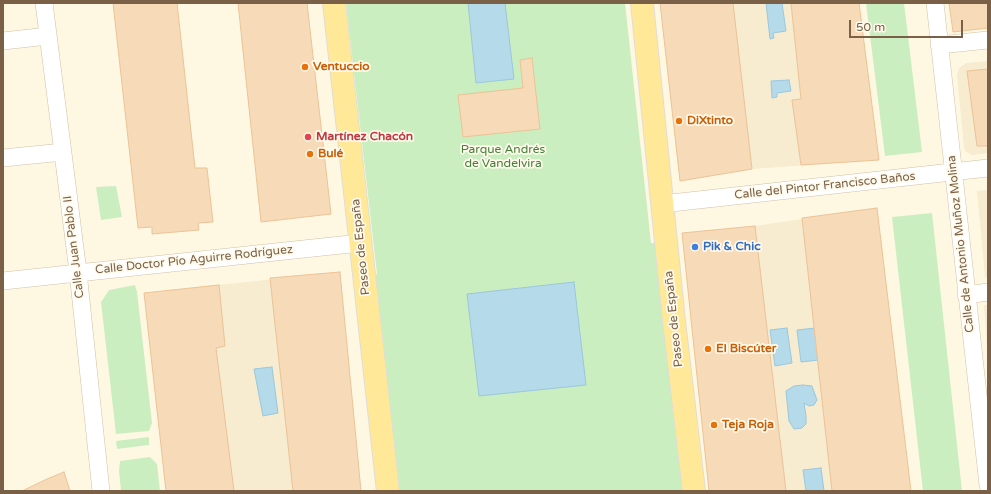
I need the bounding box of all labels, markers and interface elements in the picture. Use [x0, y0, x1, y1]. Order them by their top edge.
scale bar [851, 12, 965, 38]
text: 50 m [856, 20, 885, 34]
place label: Ventuccio [313, 60, 370, 74]
marker: Ventuccio [300, 62, 310, 72]
place label: DiXtinto [687, 114, 733, 128]
marker: DiXtinto [674, 116, 684, 126]
place label: Martínez Chacón [316, 130, 413, 144]
marker: Martínez Chacón [303, 132, 313, 142]
park label: Parque Andrés de Vandelvira [461, 143, 545, 171]
place label: Bulé [318, 147, 343, 161]
marker: Bulé [305, 149, 315, 159]
street label: Calle de Antonio Muñoz Molina [945, 155, 977, 333]
street label: Calle del Pintor Francisco Baños [734, 169, 916, 203]
street label: Calle Juan Pablo II [61, 195, 87, 299]
street label: Paseo de España [349, 198, 373, 296]
place label: Pik & Chic [703, 240, 761, 254]
street label: Calle Doctor Pío Aguirre Rodríguez [95, 242, 293, 278]
marker: Pik & Chic [690, 242, 700, 252]
street label: Paseo de España [662, 270, 686, 368]
place label: El Biscúter [716, 342, 776, 356]
marker: El Biscúter [703, 344, 713, 354]
place label: Teja Roja [722, 418, 774, 432]
marker: Teja Roja [709, 420, 719, 430]

